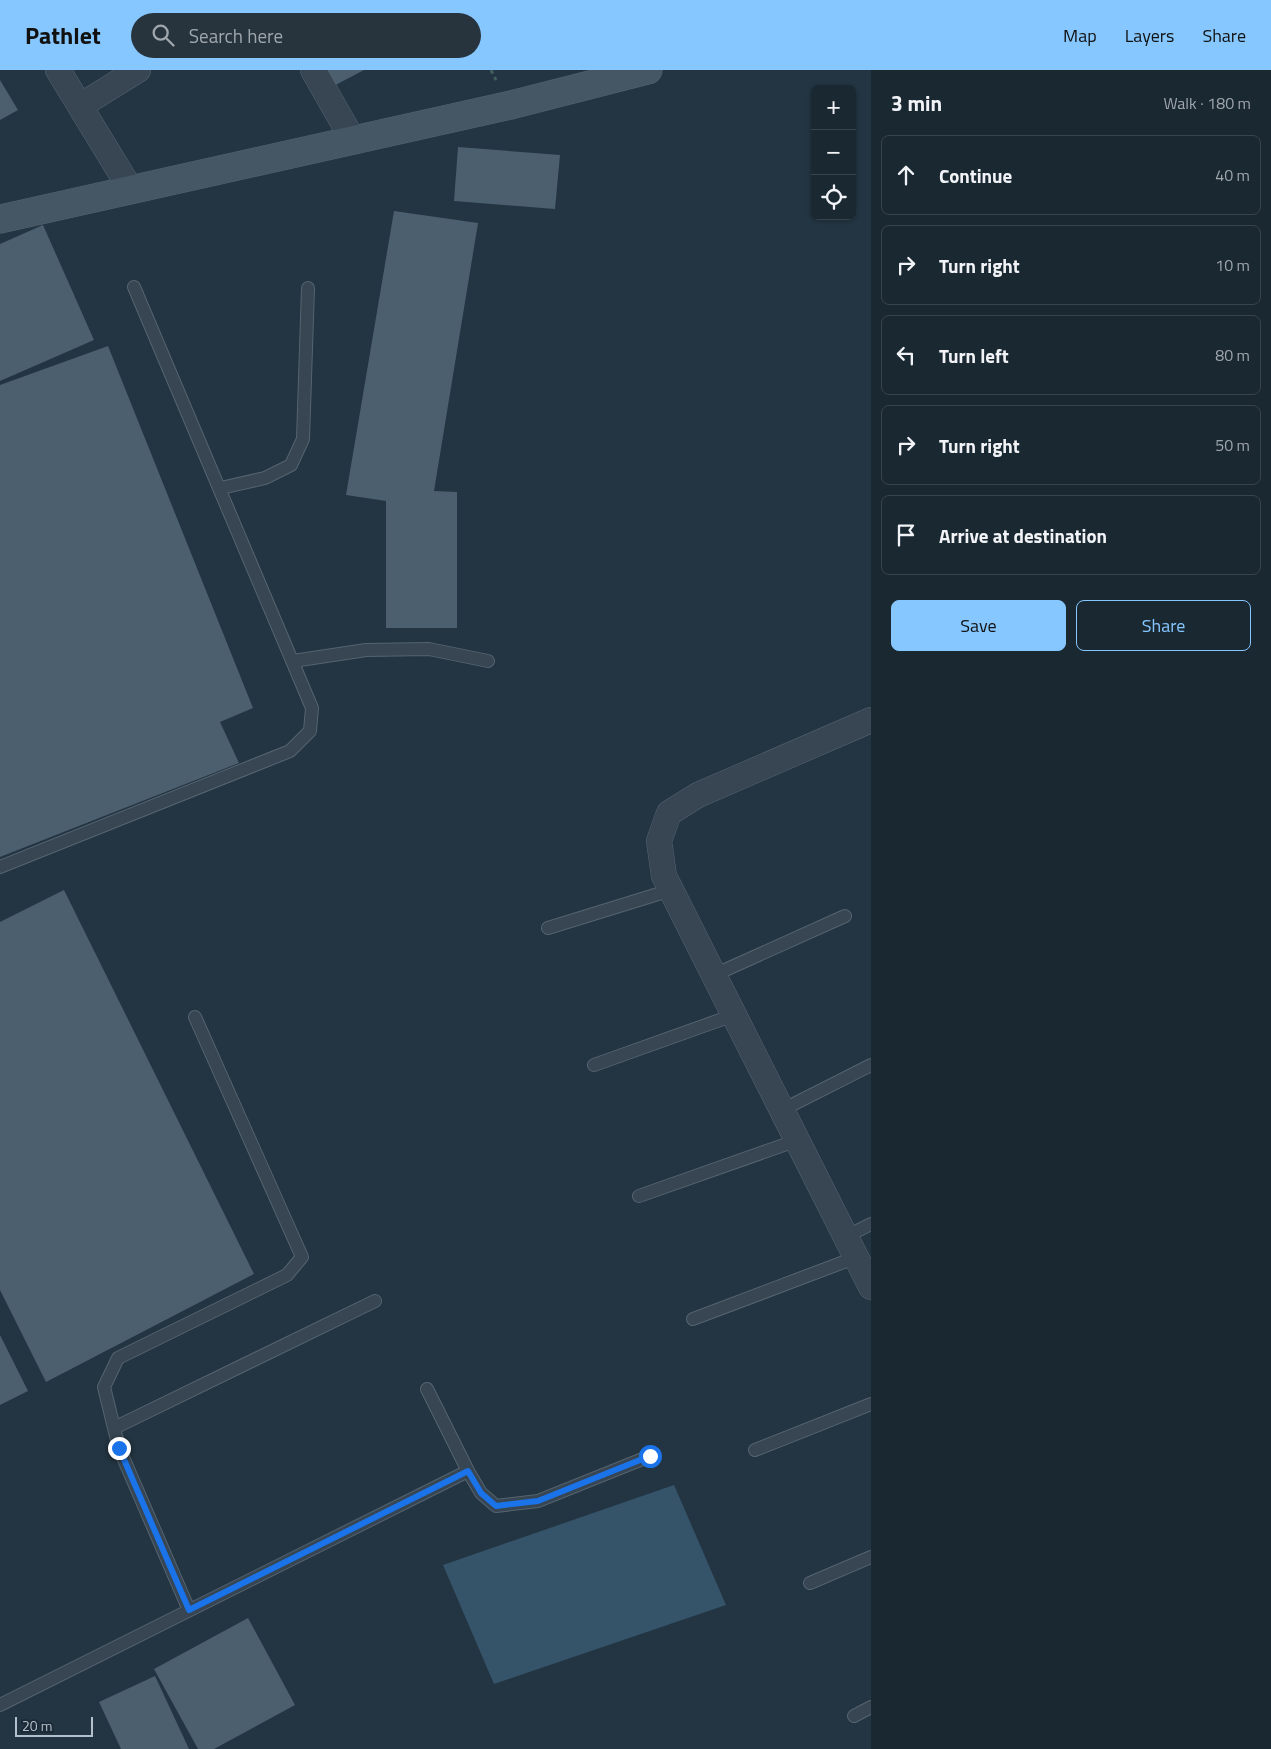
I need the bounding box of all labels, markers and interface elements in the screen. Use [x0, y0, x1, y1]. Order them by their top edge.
search box [131, 13, 481, 58]
text: Pathlet [25, 17, 101, 53]
icon: search [149, 21, 177, 49]
text: Search here [189, 21, 283, 50]
text: Map [1063, 22, 1097, 49]
text: Layers [1125, 22, 1174, 49]
text: Share [1202, 22, 1246, 49]
map controls [811, 85, 856, 220]
button: + [811, 85, 856, 130]
text: 3 min [891, 87, 942, 119]
text: Walk · 180 m [1163, 91, 1251, 115]
button: − [811, 130, 856, 175]
icon: ahead [892, 161, 920, 189]
text: Continue [939, 161, 1012, 190]
text: 40 m [1215, 163, 1250, 187]
button: locate [811, 175, 856, 220]
icon: right [892, 251, 920, 279]
text: Turn right [939, 251, 1020, 280]
text: 10 m [1215, 253, 1250, 277]
icon: left [892, 341, 920, 369]
text: Turn left [939, 341, 1009, 370]
text: 80 m [1215, 343, 1250, 367]
icon: right [892, 431, 920, 459]
text: Turn right [939, 431, 1020, 460]
text: 50 m [1215, 433, 1250, 457]
icon: arrive [892, 521, 920, 549]
text: Arrive at destination [939, 521, 1107, 550]
button: Save [891, 600, 1066, 651]
button: Share [1076, 600, 1251, 651]
route end [108, 1437, 131, 1460]
route start [639, 1445, 662, 1468]
scale bar [15, 1714, 92, 1737]
text: 20 m [22, 1715, 52, 1736]

